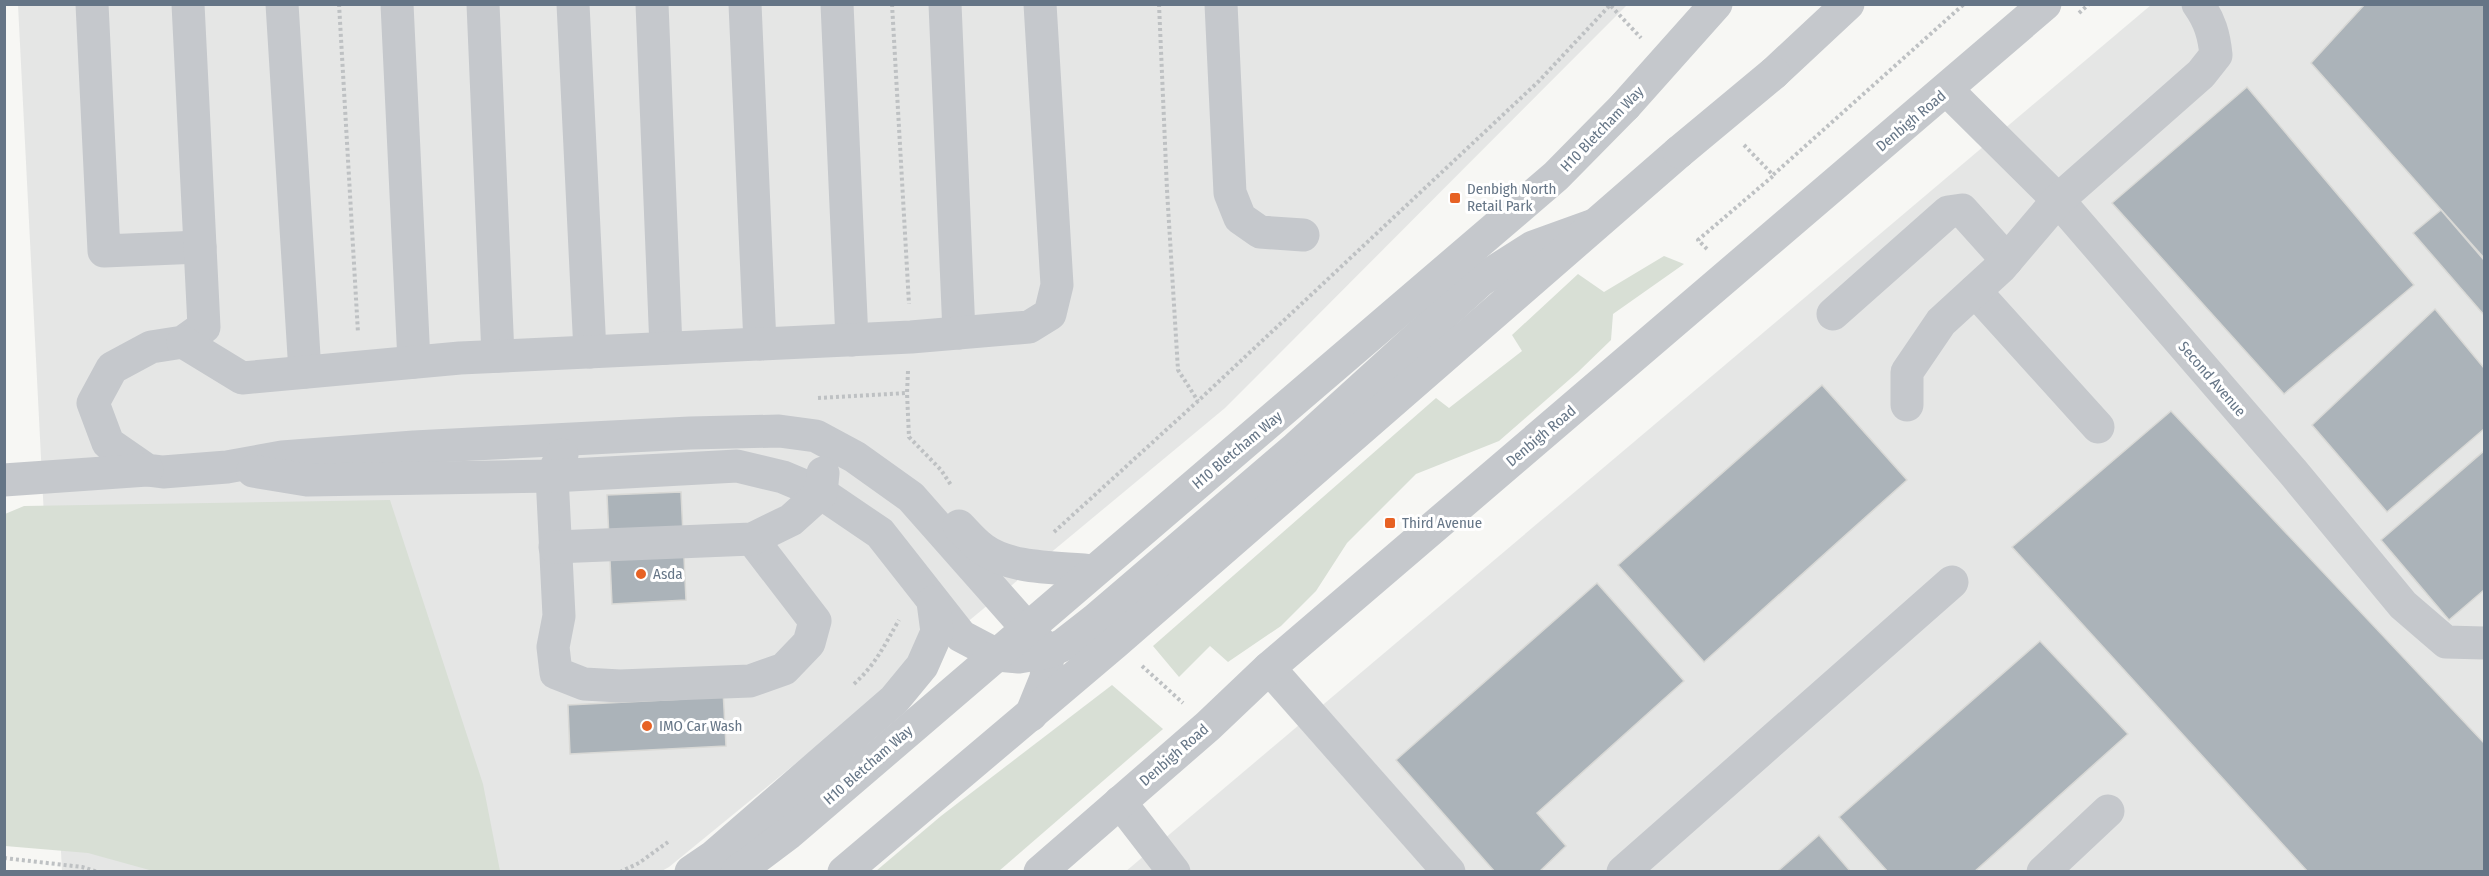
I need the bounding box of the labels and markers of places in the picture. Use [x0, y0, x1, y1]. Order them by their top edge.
place label: Denbigh North Retail Park [1467, 180, 1556, 215]
marker: Denbigh North Retail Park [1448, 191, 1462, 205]
place label: Third Avenue [1402, 514, 1482, 532]
marker: Third Avenue [1383, 516, 1397, 530]
place label: Asda [653, 565, 683, 583]
marker: Asda [634, 567, 648, 581]
place label: IMO Car Wash [659, 717, 742, 735]
marker: IMO Car Wash [640, 719, 654, 733]

